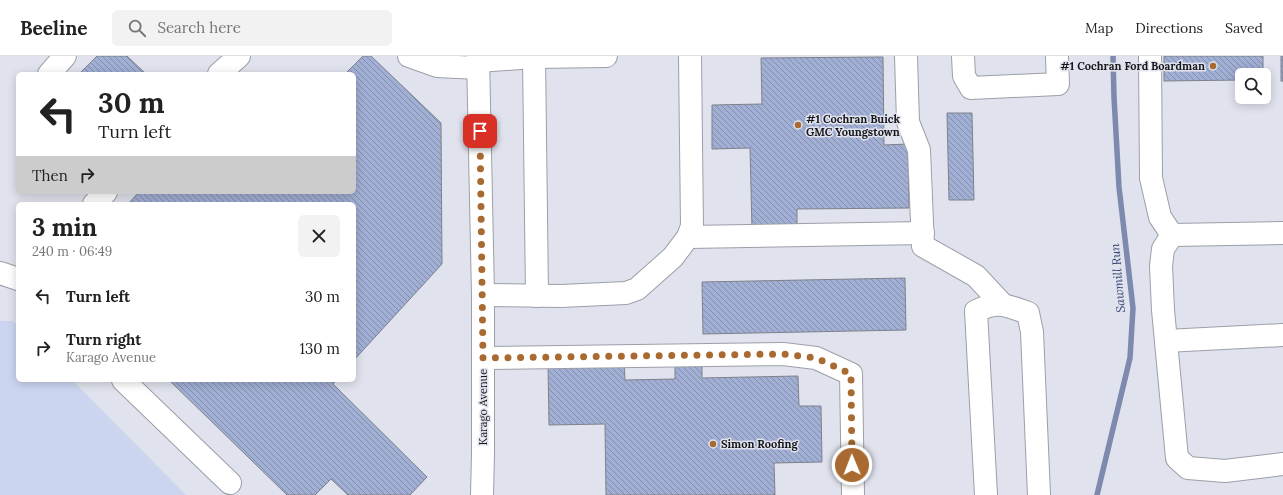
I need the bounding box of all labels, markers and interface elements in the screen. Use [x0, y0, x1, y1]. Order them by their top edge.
search box [112, 10, 392, 46]
text: Beeline [20, 16, 88, 40]
icon: search [126, 17, 148, 39]
text: Search here [158, 18, 241, 37]
text: Map [1085, 19, 1113, 37]
text: Directions [1135, 19, 1203, 37]
text: Saved [1225, 19, 1263, 37]
place label: #1 Cochran Ford Boardman [1060, 59, 1205, 73]
marker: #1 Cochran Ford Boardman [1208, 61, 1218, 71]
map controls [1235, 68, 1271, 104]
button: search [1235, 68, 1271, 104]
text: 30 m [98, 85, 165, 121]
icon: left [32, 88, 84, 140]
place label: #1 Cochran Buick GMC Youngstown [806, 112, 900, 139]
pin [463, 114, 497, 148]
text: Turn left [98, 120, 171, 143]
icon: arrive [469, 120, 491, 142]
marker: #1 Cochran Buick GMC Youngstown [793, 120, 803, 130]
icon: right [76, 164, 98, 186]
text: Then [32, 166, 68, 185]
text: 3 min [32, 212, 97, 243]
button: close [298, 215, 340, 257]
water label: Sawmill Run [1107, 242, 1128, 313]
text: 240 m · 06:49 [32, 243, 112, 260]
icon: left [32, 285, 54, 307]
text: Turn left [66, 287, 130, 306]
text: 30 m [305, 287, 340, 306]
text: Turn right [66, 330, 142, 349]
icon: right [32, 337, 54, 359]
text: 130 m [300, 339, 340, 358]
text: Karago Avenue [66, 349, 156, 366]
street label: Karago Avenue [476, 369, 490, 445]
place label: Simon Roofing [721, 437, 798, 451]
marker: Simon Roofing [708, 439, 718, 449]
position arrow [831, 444, 873, 486]

